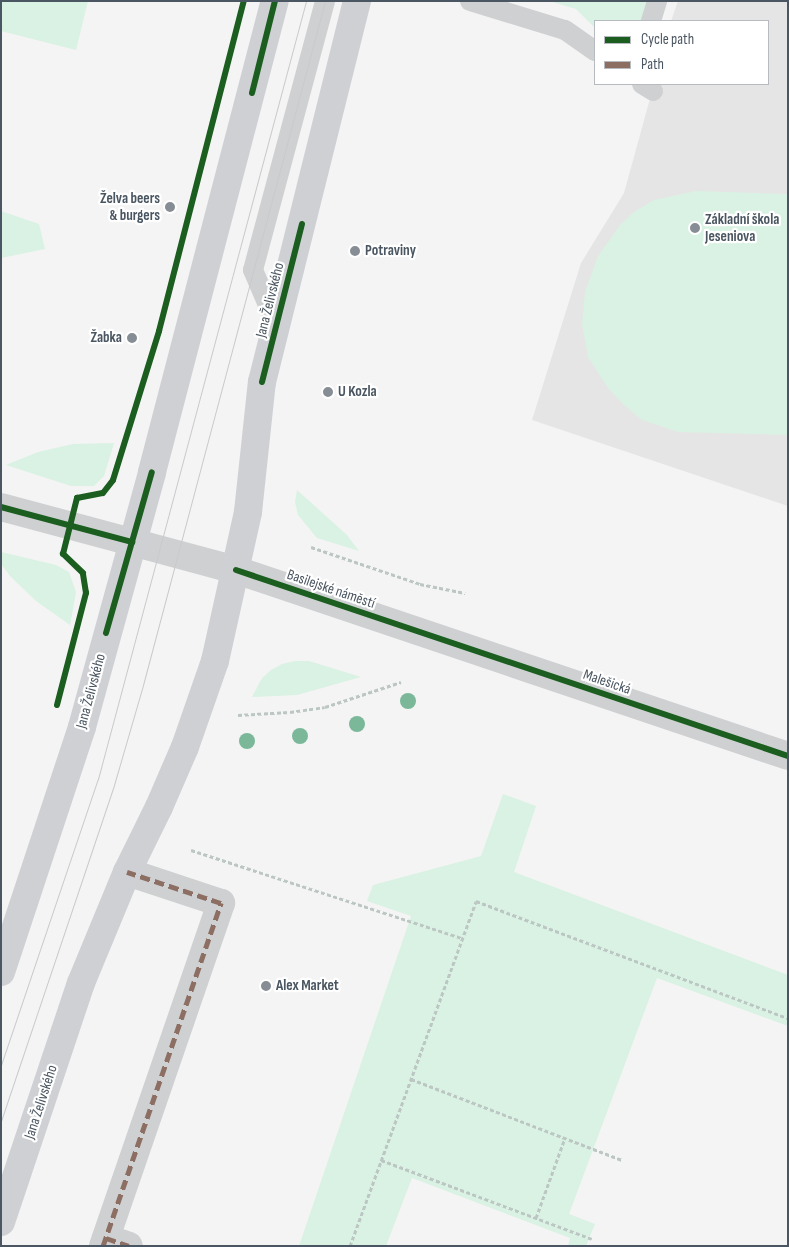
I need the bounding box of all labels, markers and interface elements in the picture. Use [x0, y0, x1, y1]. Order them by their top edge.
legend [594, 20, 769, 85]
text: Cycle path [641, 30, 694, 49]
text: Path [641, 55, 664, 74]
place label: Želva beers & burgers [100, 189, 160, 224]
marker: Želva beers & burgers [164, 201, 176, 213]
place label: Základní škola Jeseniova [705, 210, 779, 245]
marker: Základní škola Jeseniova [689, 222, 701, 234]
place label: Potraviny [365, 242, 416, 260]
marker: Potraviny [349, 245, 361, 257]
street label: Jana Želivského [252, 261, 288, 339]
place label: Žabka [90, 329, 122, 347]
marker: Žabka [126, 332, 138, 344]
place label: U Kozla [338, 383, 377, 401]
marker: U Kozla [322, 386, 334, 398]
street label: Basilejské náměstí [285, 566, 377, 612]
street label: Jana Želivského [72, 652, 110, 730]
street label: Malešická [581, 665, 633, 699]
place label: Alex Market [276, 977, 339, 995]
marker: Alex Market [260, 980, 272, 992]
street label: Jana Želivského [21, 1063, 61, 1141]

